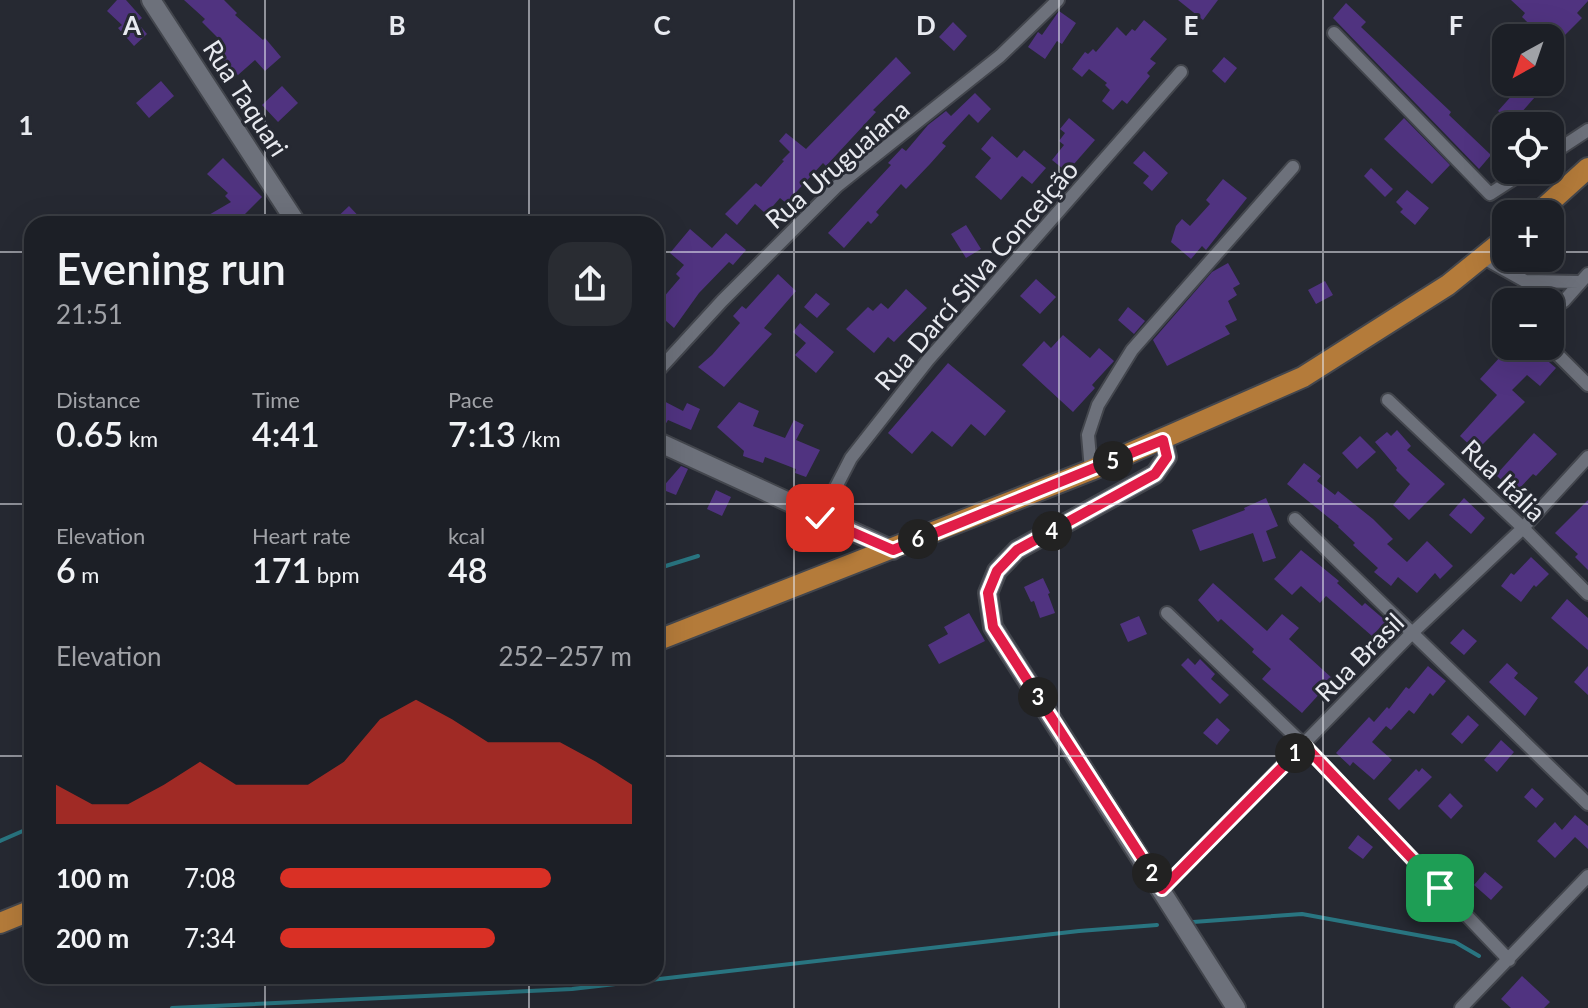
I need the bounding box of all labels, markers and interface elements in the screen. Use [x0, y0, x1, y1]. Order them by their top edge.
text: A [122, 9, 142, 41]
text: B [388, 9, 406, 41]
text: C [653, 9, 671, 41]
text: D [916, 9, 936, 41]
text: E [1184, 9, 1198, 41]
text: F [1449, 9, 1463, 41]
north arrow [1492, 24, 1564, 96]
map controls [1492, 24, 1564, 360]
street label: Rua Taquari [197, 34, 295, 162]
street label: Rua Uruguaiana [759, 93, 915, 235]
text: 1 [18, 109, 34, 141]
button: locate [1492, 112, 1564, 184]
street label: Rua Darcí Silva Conceição [867, 154, 1085, 396]
button: + [1492, 200, 1564, 272]
text: Evening run [56, 242, 286, 294]
button: share [548, 242, 632, 326]
button: − [1492, 288, 1564, 360]
text: 21:51 [56, 298, 123, 330]
text: Distance [56, 386, 140, 413]
text: Time [252, 386, 300, 413]
text: Pace [448, 386, 494, 413]
text: 0.65 [56, 413, 123, 454]
text: 4:41 [252, 413, 320, 454]
text: 7:13 [448, 413, 516, 454]
text: km [123, 425, 158, 452]
text: /km [516, 425, 561, 452]
street label: Rua Itália [1455, 432, 1553, 528]
pin: 5 [1093, 441, 1133, 481]
text: 5 [1107, 447, 1119, 474]
pin [786, 484, 854, 552]
icon: check [798, 496, 842, 540]
pin: 4 [1032, 511, 1072, 551]
text: 4 [1046, 517, 1058, 544]
pin: 6 [898, 519, 938, 559]
text: Elevation [56, 522, 145, 549]
text: Heart rate [252, 522, 351, 549]
text: kcal [448, 522, 485, 549]
text: 6 [912, 525, 924, 552]
text: 6 [56, 549, 76, 590]
text: 171 [252, 549, 311, 590]
text: 48 [448, 549, 487, 590]
text: m [76, 561, 99, 588]
text: bpm [311, 561, 360, 588]
street label: Rua Brasil [1308, 606, 1410, 708]
text: Elevation [56, 640, 162, 672]
text: 252–257 m [498, 640, 632, 672]
pin: 3 [1018, 677, 1058, 717]
text: 3 [1032, 683, 1044, 710]
pin: 1 [1275, 733, 1315, 773]
text: 1 [1289, 739, 1301, 766]
pin: 2 [1132, 853, 1172, 893]
pin [1406, 854, 1474, 922]
text: 2 [1146, 859, 1158, 886]
text: 100 m [56, 862, 129, 894]
text: 7:08 [184, 862, 236, 894]
icon: arrive [1418, 866, 1462, 910]
text: 200 m [56, 922, 129, 954]
text: 7:34 [184, 922, 236, 954]

